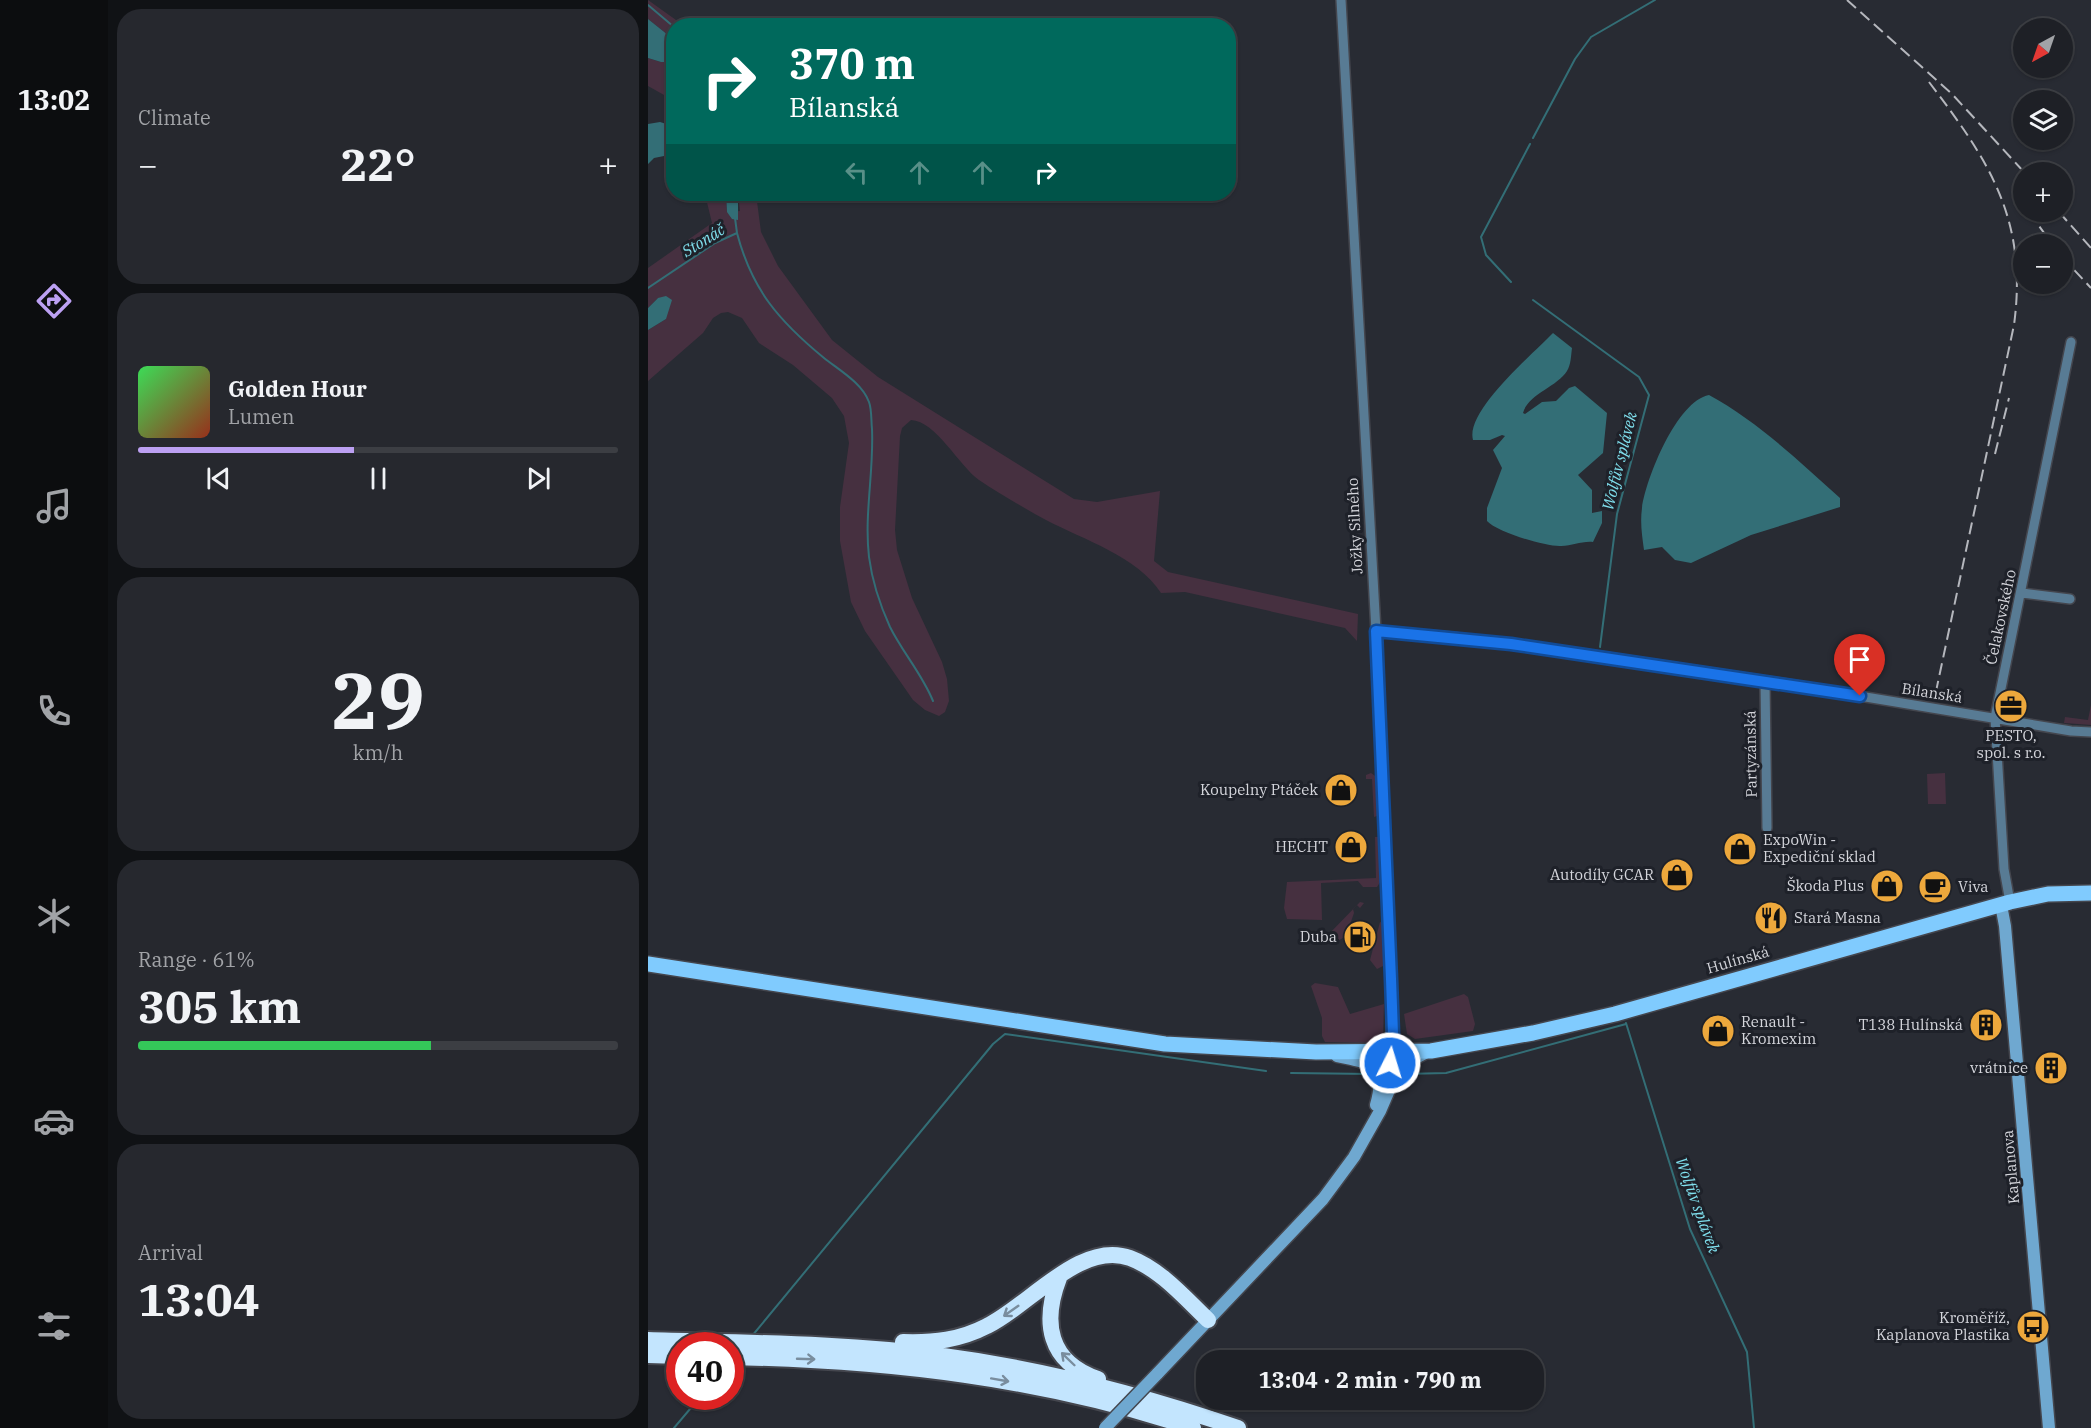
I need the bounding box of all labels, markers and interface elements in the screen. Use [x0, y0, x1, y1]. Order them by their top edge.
north arrow [2013, 18, 2073, 78]
map controls [2013, 18, 2073, 294]
text: 370 m [789, 36, 915, 91]
icon: right [690, 42, 768, 120]
text: 13:02 [18, 82, 90, 117]
text: Bílanská [789, 89, 899, 124]
button: layers [2013, 90, 2073, 150]
text: Climate [138, 104, 211, 131]
text: 22° [340, 135, 416, 193]
text: − [138, 143, 158, 186]
text: + [598, 143, 618, 186]
icon: left [840, 156, 873, 189]
icon: ahead [903, 156, 936, 189]
icon: ahead [966, 156, 999, 189]
icon: right [1029, 156, 1062, 189]
button: + [2013, 162, 2073, 222]
water label: Stonáč [677, 218, 729, 261]
button: − [2013, 234, 2073, 294]
icon: directions [33, 280, 75, 322]
text: Golden Hour [228, 374, 367, 403]
text: Lumen [228, 403, 295, 430]
water label: Wolfův splávek [1597, 409, 1641, 512]
icon: previous [202, 462, 235, 495]
icon: pause [362, 462, 395, 495]
icon: next [522, 462, 555, 495]
street label: Jožky Silného [1342, 477, 1367, 575]
icon: music [33, 485, 75, 527]
street label: Čelakovského [1981, 568, 2020, 666]
pin [1834, 634, 1885, 696]
icon: arrive [1843, 643, 1876, 676]
text: 29 [331, 649, 425, 750]
street label: Bílanská [1900, 678, 1964, 707]
office icon: PESTO, spol. s r.o. [1993, 688, 2029, 724]
icon: phone [33, 690, 75, 732]
street label: Partyzánská [1740, 710, 1761, 798]
place label: PESTO, spol. s r.o. [1977, 726, 2045, 762]
text: km/h [353, 739, 403, 766]
shop icon: Koupelny Ptáček [1323, 772, 1359, 808]
place label: Koupelny Ptáček [1200, 780, 1318, 799]
shop icon: HECHT [1333, 829, 1369, 865]
place label: ExpoWin - Expediční sklad [1763, 830, 1876, 866]
shop icon: ExpoWin - Expediční sklad [1722, 831, 1758, 867]
place label: HECHT [1275, 837, 1328, 856]
shop icon: Autodíly GCAR [1659, 857, 1695, 893]
place label: Autodíly GCAR [1550, 865, 1654, 884]
shop icon: Škoda Plus [1869, 868, 1905, 904]
cafe icon: Viva [1917, 869, 1953, 905]
place label: Škoda Plus [1787, 876, 1864, 895]
place label: Viva [1958, 877, 1988, 896]
icon: climate [33, 895, 75, 937]
restaurant icon: Stará Masna [1753, 900, 1789, 936]
place label: Stará Masna [1794, 908, 1881, 927]
fuel station icon: Duba [1342, 919, 1378, 955]
place label: Duba [1300, 927, 1337, 946]
street label: Hulínská [1704, 942, 1771, 977]
text: Range · 61% [138, 946, 255, 973]
text: 305 km [138, 977, 301, 1035]
building icon: T138 Hulínská [1968, 1007, 2004, 1043]
place label: Renault - Kromexim [1741, 1012, 1816, 1048]
shop icon: Renault - Kromexim [1700, 1013, 1736, 1049]
place label: T138 Hulínská [1859, 1015, 1963, 1034]
position arrow [1358, 1031, 1422, 1095]
building icon: vrátnice [2033, 1050, 2069, 1086]
place label: vrátnice [1970, 1058, 2028, 1077]
icon: car [33, 1100, 75, 1142]
street label: Kaplanova [1998, 1129, 2023, 1205]
water label: Wolfův splávek [1671, 1154, 1725, 1256]
text: Arrival [138, 1239, 203, 1266]
text: 13:04 [138, 1270, 260, 1328]
icon: filters [33, 1305, 75, 1347]
one-way arrow [1003, 1305, 1019, 1317]
place label: Kroměříž, Kaplanova Plastika [1876, 1308, 2010, 1344]
bus stop icon: Kroměříž, Kaplanova Plastika [2015, 1309, 2051, 1345]
speed limit sign: 40 [666, 1332, 744, 1410]
one-way arrow [1060, 1352, 1075, 1367]
one-way arrow [796, 1354, 816, 1365]
text: 13:04 · 2 min · 790 m [1258, 1365, 1482, 1394]
one-way arrow [989, 1375, 1009, 1386]

